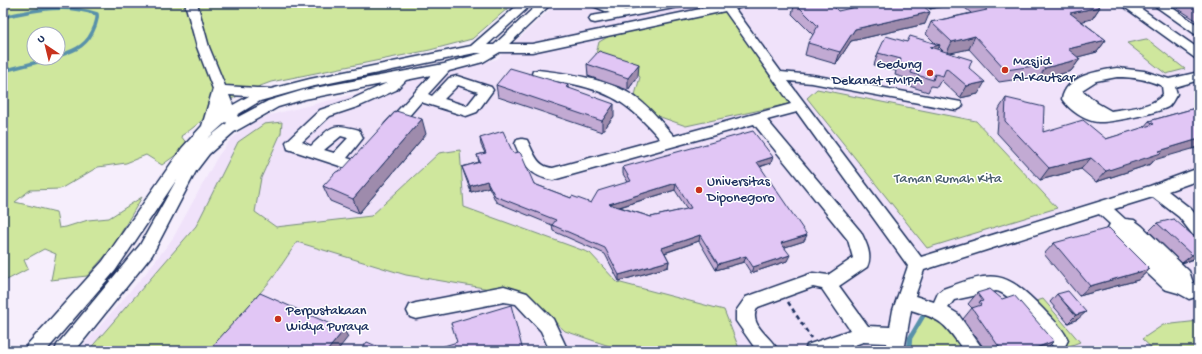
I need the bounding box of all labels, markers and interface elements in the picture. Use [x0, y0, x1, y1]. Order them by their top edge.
north arrow [26, 26, 66, 66]
text: U [35, 32, 48, 46]
place label: Masjid Al-Kautsar [1013, 54, 1075, 87]
place label: Gedung Dekanat FMIPA [831, 57, 923, 90]
marker: Masjid Al-Kautsar [1000, 65, 1010, 75]
marker: Gedung Dekanat FMIPA [925, 68, 935, 78]
park label: Taman Rumah Kita [893, 171, 1003, 188]
place label: Universitas Diponegoro [706, 174, 775, 207]
marker: Universitas Diponegoro [694, 185, 704, 195]
place label: Perpustakaan Widya Puraya [285, 303, 370, 336]
marker: Perpustakaan Widya Puraya [273, 314, 283, 324]

